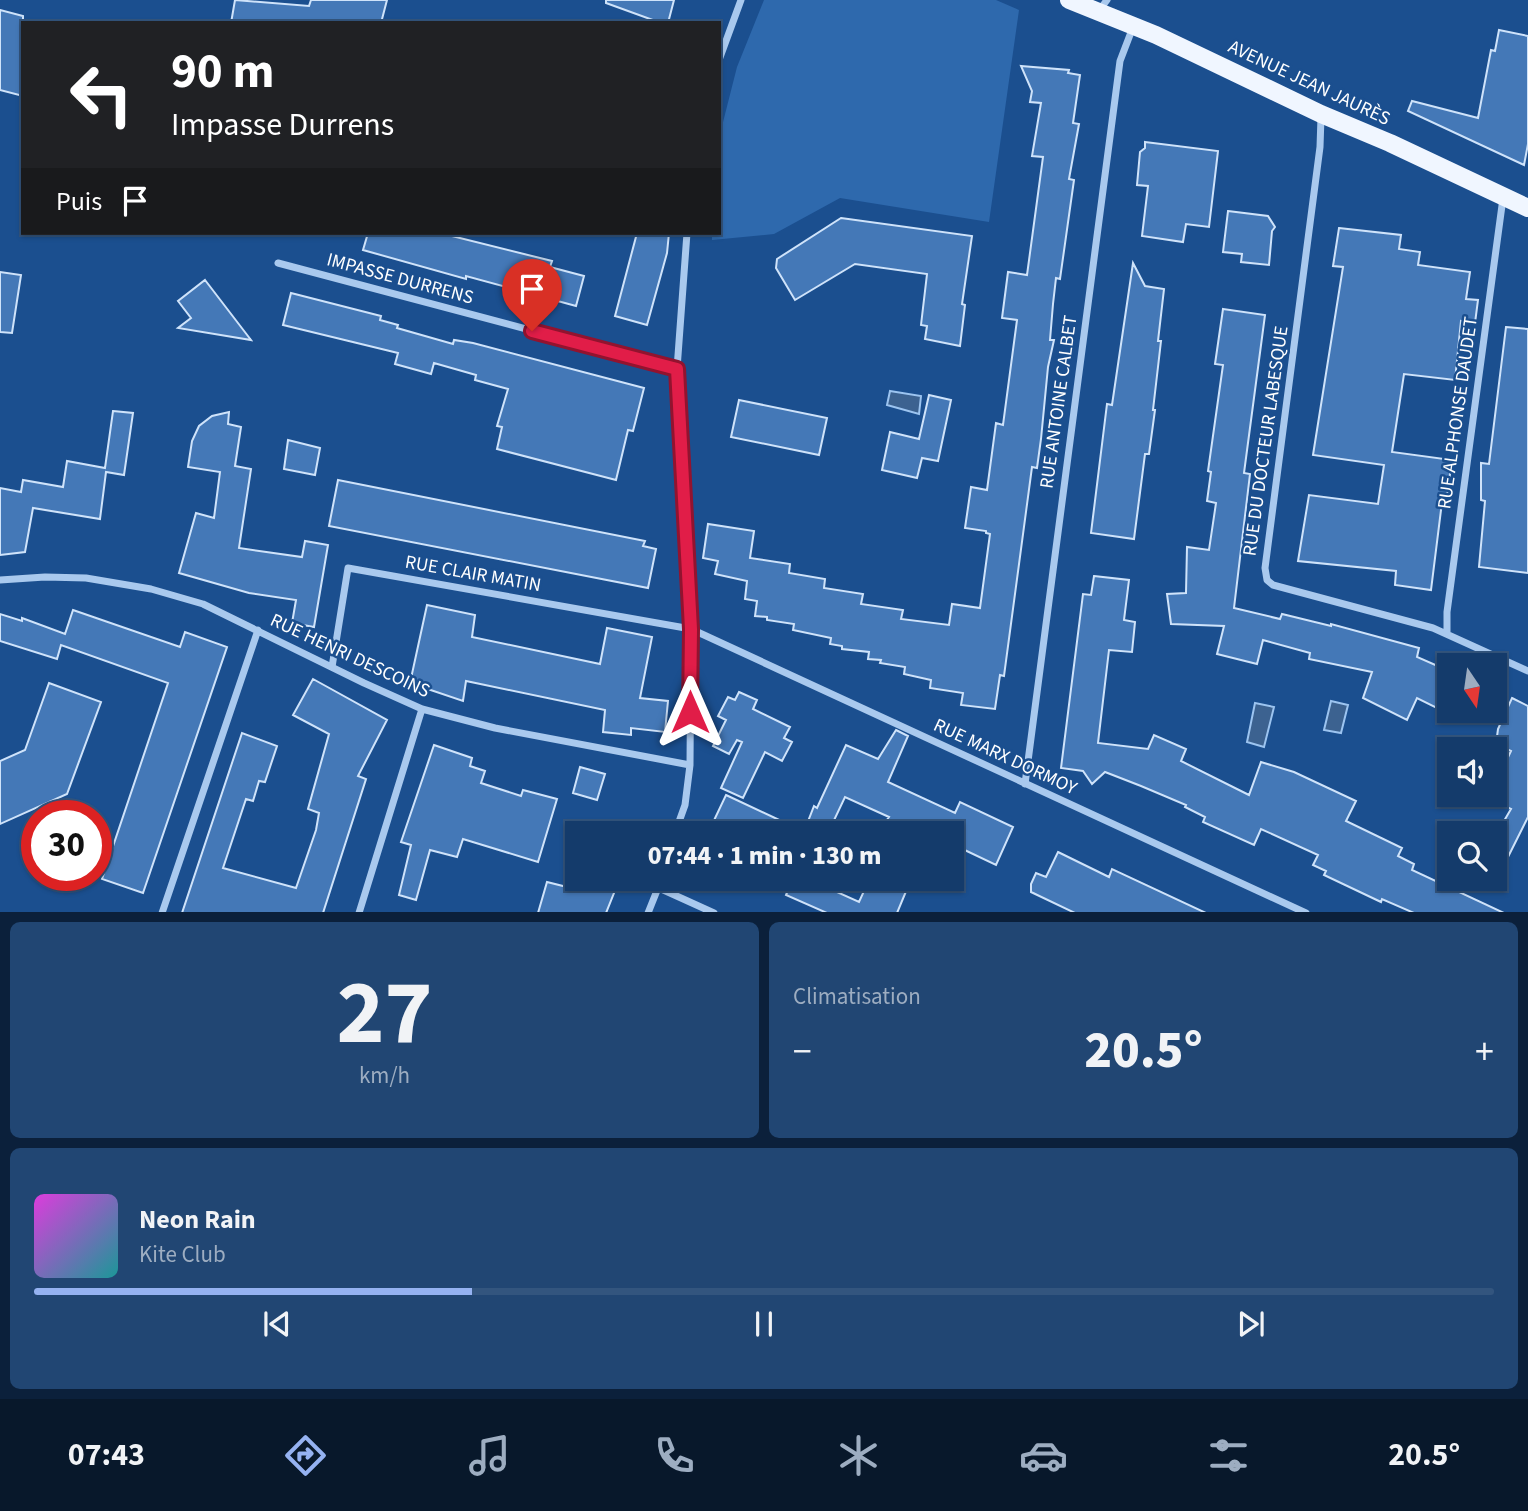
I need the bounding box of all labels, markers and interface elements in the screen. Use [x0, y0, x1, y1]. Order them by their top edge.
street label: AVENUE JEAN JAURÈS [1223, 34, 1395, 132]
text: 90 m [171, 37, 275, 107]
icon: left [56, 49, 147, 140]
text: Impasse Durrens [171, 102, 394, 148]
icon: arrive [116, 182, 154, 220]
text: Puis [56, 183, 102, 220]
street label: IMPASSE DURRENS [324, 246, 476, 312]
pin [502, 259, 562, 331]
icon: arrive [513, 270, 551, 308]
street label: RUE ANTOINE CALBET [1033, 314, 1085, 490]
street label: RUE ALPHONSE DAUDET [1431, 315, 1485, 511]
street label: RUE DU DOCTEUR LABESQUE [1236, 324, 1296, 558]
street label: RUE CLAIR MATIN [403, 549, 543, 599]
street label: RUE HENRI DESCOINS [266, 607, 434, 705]
north arrow [1437, 653, 1507, 723]
map controls [1437, 653, 1507, 891]
position arrow [653, 675, 727, 749]
street label: RUE MARX DORMOY [929, 712, 1082, 802]
button: sound [1437, 737, 1507, 807]
speed limit sign: 30 [21, 800, 112, 891]
button: search [1437, 821, 1507, 891]
text: 07:44 · 1 min · 130 m [648, 837, 881, 874]
text: 27 [336, 949, 433, 1078]
text: Climatisation [793, 980, 921, 1013]
text: 20.5° [1084, 1014, 1203, 1088]
text: − [793, 1025, 812, 1079]
text: + [1475, 1025, 1494, 1079]
text: km/h [359, 1059, 410, 1092]
text: Neon Rain [139, 1201, 256, 1238]
text: Kite Club [139, 1238, 226, 1271]
icon: previous [258, 1305, 296, 1343]
icon: pause [745, 1305, 783, 1343]
icon: next [1232, 1305, 1270, 1343]
icon: directions [281, 1431, 330, 1480]
icon: music [465, 1431, 514, 1480]
icon: phone [650, 1431, 699, 1480]
icon: climate [834, 1431, 883, 1480]
icon: car [1019, 1431, 1068, 1480]
icon: filters [1204, 1431, 1253, 1480]
text: 07:43 [68, 1432, 145, 1478]
text: 20.5° [1388, 1432, 1460, 1478]

